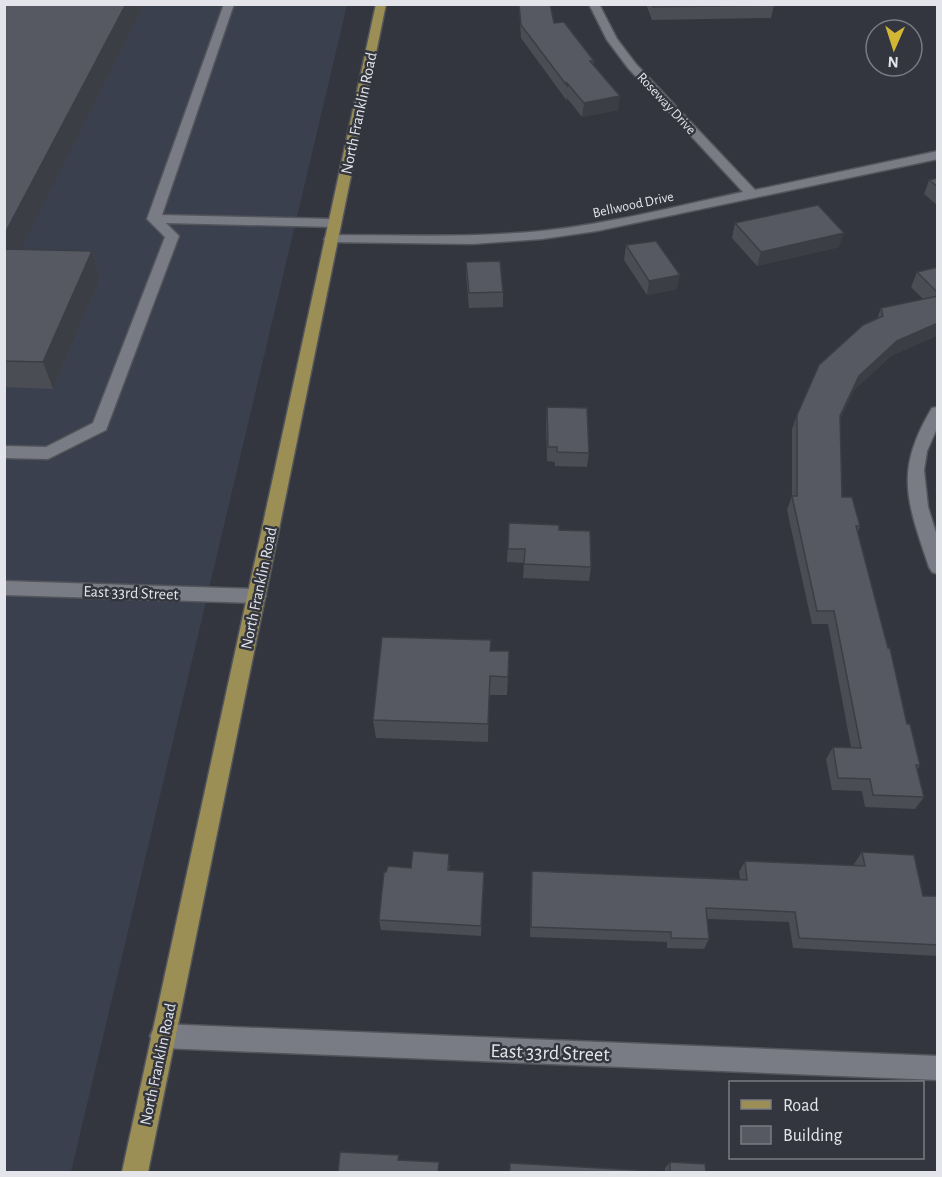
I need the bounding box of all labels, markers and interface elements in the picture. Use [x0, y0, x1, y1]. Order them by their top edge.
north arrow [864, 18, 924, 78]
street label: North Franklin Road [338, 51, 380, 176]
text: N [887, 54, 899, 70]
street label: Roseway Drive [634, 70, 698, 137]
street label: Bellwood Drive [591, 190, 675, 220]
street label: North Franklin Road [238, 526, 280, 651]
street label: East 33rd Street [83, 583, 179, 603]
street label: North Franklin Road [137, 1002, 179, 1127]
street label: East 33rd Street [490, 1041, 611, 1065]
legend [729, 1081, 924, 1159]
text: Road [783, 1097, 819, 1115]
text: Building [783, 1127, 843, 1145]

